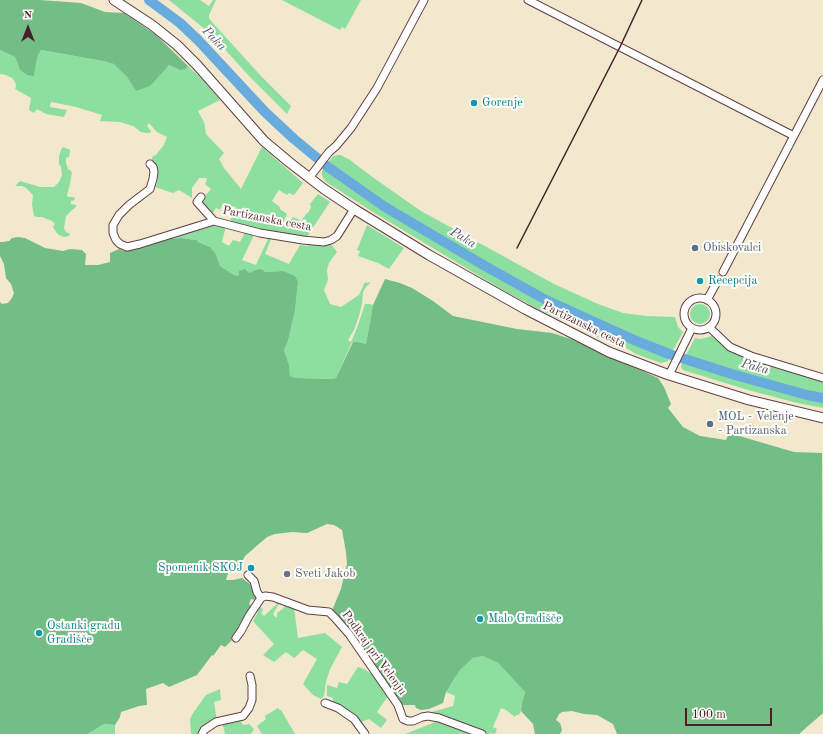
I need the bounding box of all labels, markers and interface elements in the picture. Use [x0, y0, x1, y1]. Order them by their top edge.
north arrow [8, 8, 48, 48]
text: N [24, 10, 32, 21]
water label: Paka [199, 23, 229, 55]
place label: Gorenje [482, 96, 523, 110]
marker: Gorenje [469, 98, 479, 108]
street label: Partizanska cesta [221, 203, 313, 235]
water label: Paka [447, 224, 479, 252]
place label: Obiskovalci [703, 241, 761, 255]
marker: Obiskovalci [690, 243, 700, 253]
place label: Recepcija [708, 274, 757, 288]
marker: Recepcija [695, 276, 705, 286]
street label: Partizanska cesta [540, 299, 628, 351]
water label: Paka [739, 356, 771, 378]
place label: MOL - Velenje - Partizanska [718, 410, 794, 438]
marker: MOL - Velenje - Partizanska [705, 419, 715, 429]
place label: Spomenik SKOJ [158, 561, 243, 575]
marker: Spomenik SKOJ [246, 563, 256, 573]
place label: Sveti Jakob [295, 567, 355, 581]
marker: Sveti Jakob [282, 569, 292, 579]
street label: Podkraj pri Velenju [339, 608, 409, 698]
place label: Malo Gradišče [488, 612, 561, 626]
marker: Malo Gradišče [475, 614, 485, 624]
place label: Ostanki gradu Gradišče [47, 619, 120, 647]
marker: Ostanki gradu Gradišče [34, 628, 44, 638]
scale bar [687, 700, 774, 726]
text: 100 m [692, 709, 726, 721]

